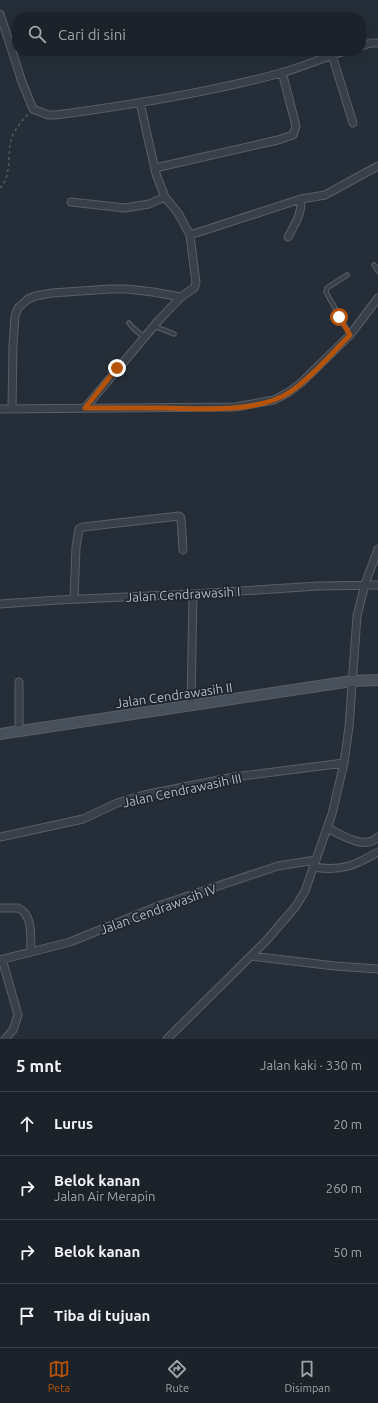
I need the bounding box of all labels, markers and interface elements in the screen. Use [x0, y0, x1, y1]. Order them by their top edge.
search box [12, 12, 366, 56]
icon: search [26, 23, 48, 45]
text: Cari di sini [58, 26, 126, 43]
route start [330, 308, 348, 326]
route end [108, 359, 126, 377]
street label: Jalan Cendrawasih I [125, 584, 241, 604]
street label: Jalan Cendrawasih II [115, 680, 233, 710]
street label: Jalan Cendrawasih III [121, 771, 243, 809]
street label: Jalan Cendrawasih IV [98, 881, 219, 937]
text: 5 mnt [16, 1056, 62, 1075]
text: Jalan kaki · 330 m [260, 1058, 362, 1072]
icon: ahead [16, 1113, 38, 1135]
text: Lurus [54, 1115, 93, 1132]
text: 20 m [333, 1117, 362, 1131]
text: Belok kanan [54, 1172, 140, 1189]
icon: right [16, 1177, 38, 1199]
text: 260 m [326, 1181, 362, 1195]
text: Jalan Air Merapin [54, 1189, 155, 1203]
icon: right [16, 1241, 38, 1263]
text: Belok kanan [54, 1243, 140, 1260]
text: 50 m [333, 1245, 362, 1259]
icon: arrive [16, 1305, 38, 1327]
text: Tiba di tujuan [54, 1307, 150, 1324]
tab: Peta [48, 1358, 70, 1394]
tab: Rute [166, 1358, 189, 1394]
tab: Disimpan [285, 1358, 330, 1394]

